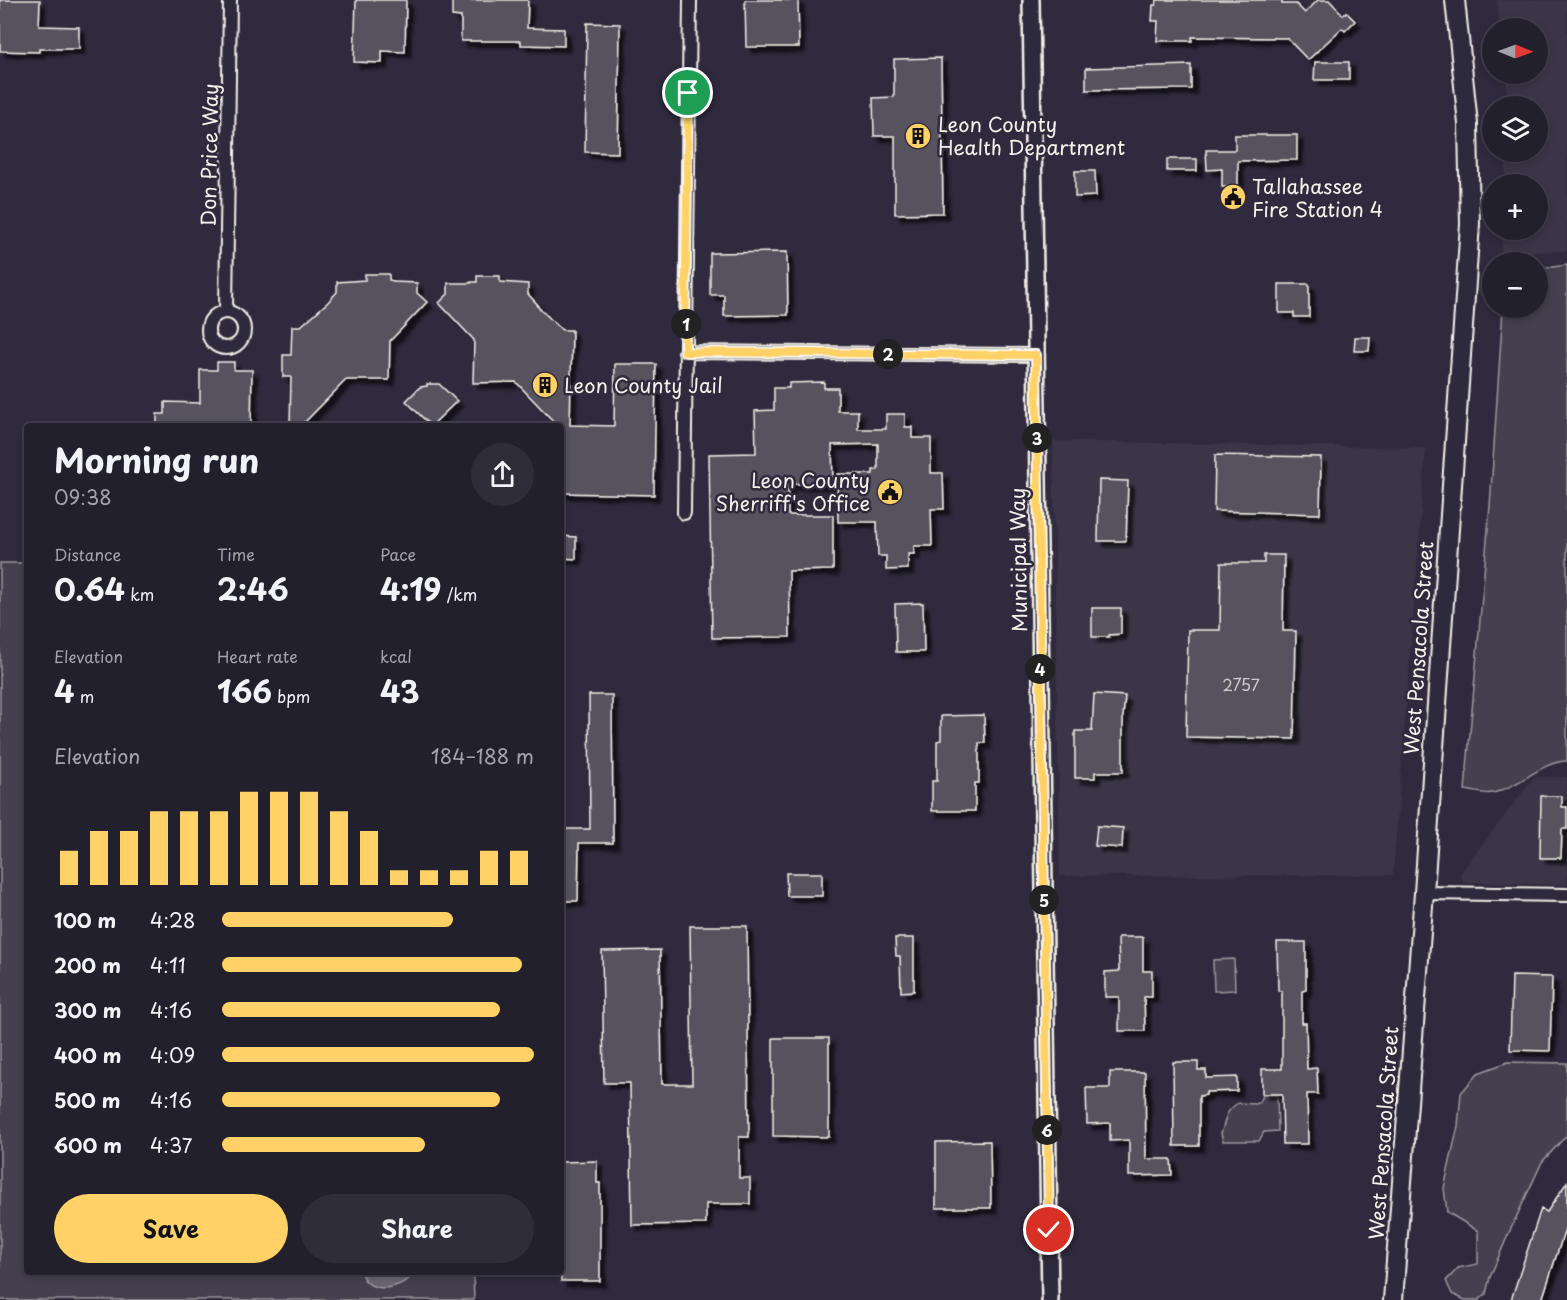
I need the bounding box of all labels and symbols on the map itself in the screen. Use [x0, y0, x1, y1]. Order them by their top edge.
north arrow [1482, 18, 1548, 84]
pin [662, 67, 713, 118]
street label: Don Price Way [193, 83, 225, 227]
place label: Leon County Health Department [938, 109, 1125, 162]
building icon: Leon County Health Department [903, 121, 933, 151]
place label: Tallahassee Fire Station 4 [1252, 171, 1383, 224]
public building icon: Tallahassee Fire Station 4 [1218, 182, 1248, 212]
pin: 1 [671, 309, 701, 339]
pin: 2 [873, 339, 903, 369]
building icon: Leon County Jail [530, 370, 560, 400]
place label: Leon County Jail [564, 370, 723, 400]
pin: 3 [1022, 423, 1052, 453]
place label: Leon County Sherriff's Office [716, 465, 870, 518]
public building icon: Leon County Sherriff's Office [875, 477, 905, 507]
street label: Municipal Way [1002, 487, 1034, 633]
street label: West Pensacola Street [1396, 540, 1440, 756]
pin: 4 [1025, 654, 1055, 684]
house number: 2757 [1222, 672, 1260, 696]
pin: 5 [1029, 885, 1059, 915]
street label: West Pensacola Street [1361, 1025, 1405, 1241]
pin: 6 [1032, 1115, 1062, 1145]
pin [1023, 1204, 1074, 1255]

